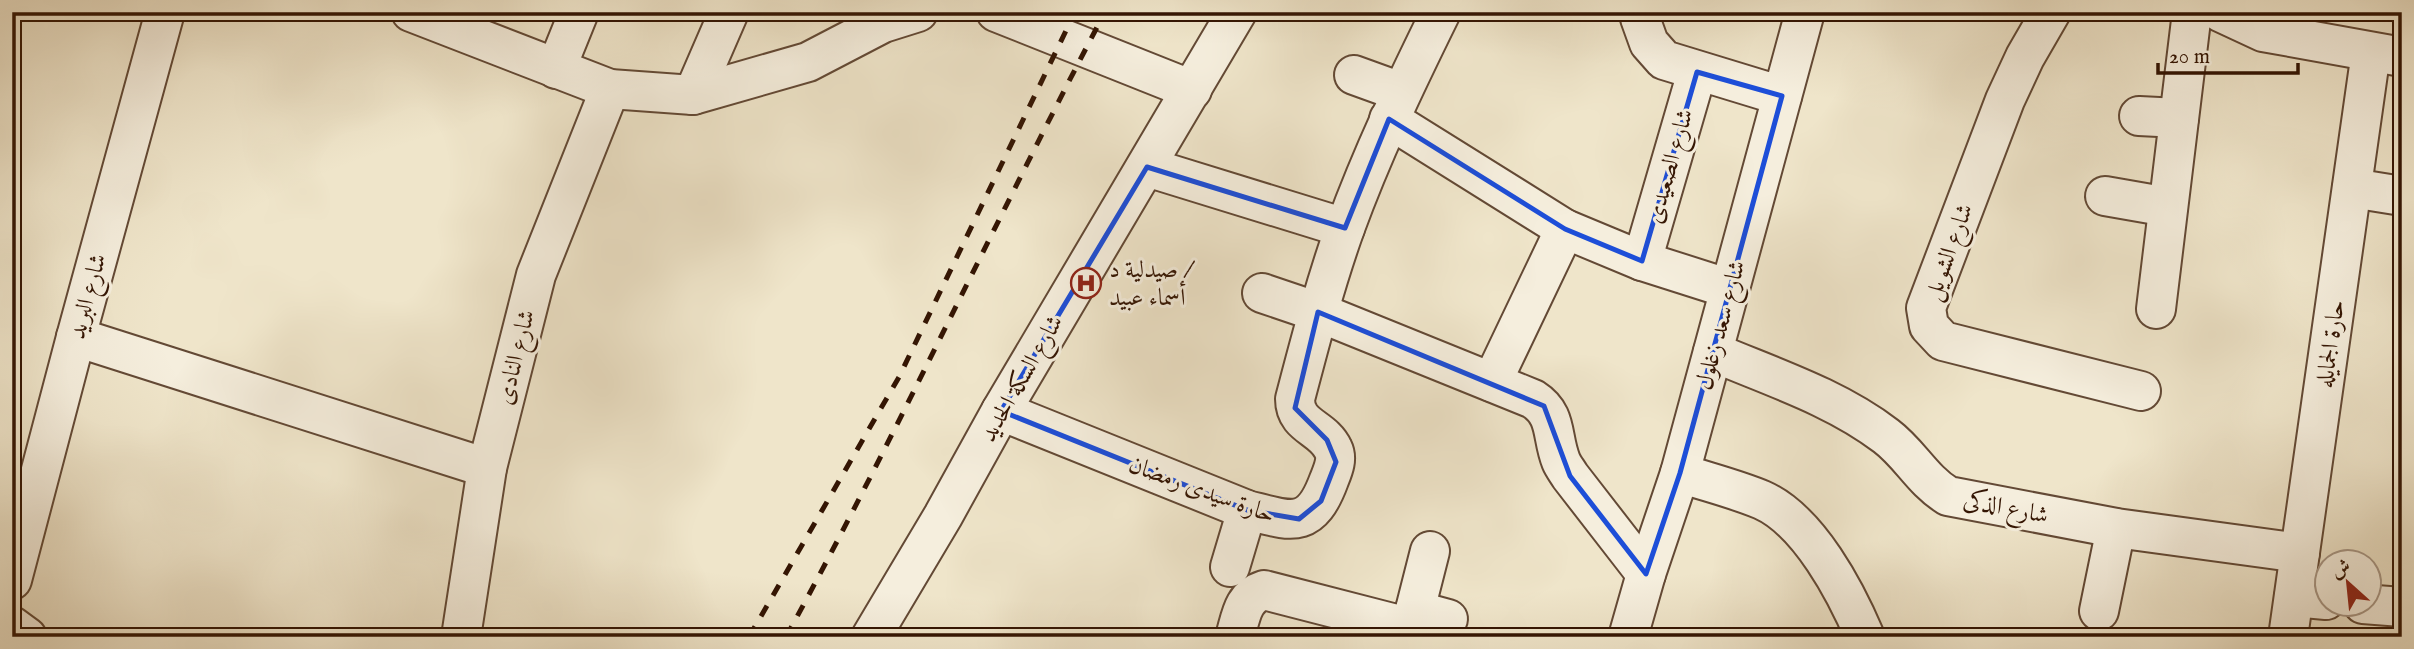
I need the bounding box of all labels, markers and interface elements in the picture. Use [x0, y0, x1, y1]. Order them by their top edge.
scale bar [2158, 32, 2298, 76]
text: 20 m [2169, 44, 2210, 71]
street label: شارع الصعيدى [1639, 105, 1704, 228]
street label: شارع الشويل [1918, 200, 1984, 306]
street label: شارع البريد [62, 250, 118, 343]
place label: صيدلية د / أسماء عبيد [1109, 255, 1195, 314]
street label: شارع سعد زغلول [1689, 257, 1757, 394]
hospital icon: صيدلية د / أسماء عبيد [1069, 266, 1103, 300]
street label: حارة الجمايله [2310, 298, 2353, 390]
street label: شارع النادى [490, 307, 546, 409]
street label: شارع السكة الحديد [973, 310, 1074, 449]
street label: حارة سيدى رمضان [1124, 450, 1279, 531]
street label: شارع الذكى [1960, 484, 2051, 535]
north arrow [2312, 548, 2382, 618]
text: ش [2327, 555, 2355, 585]

